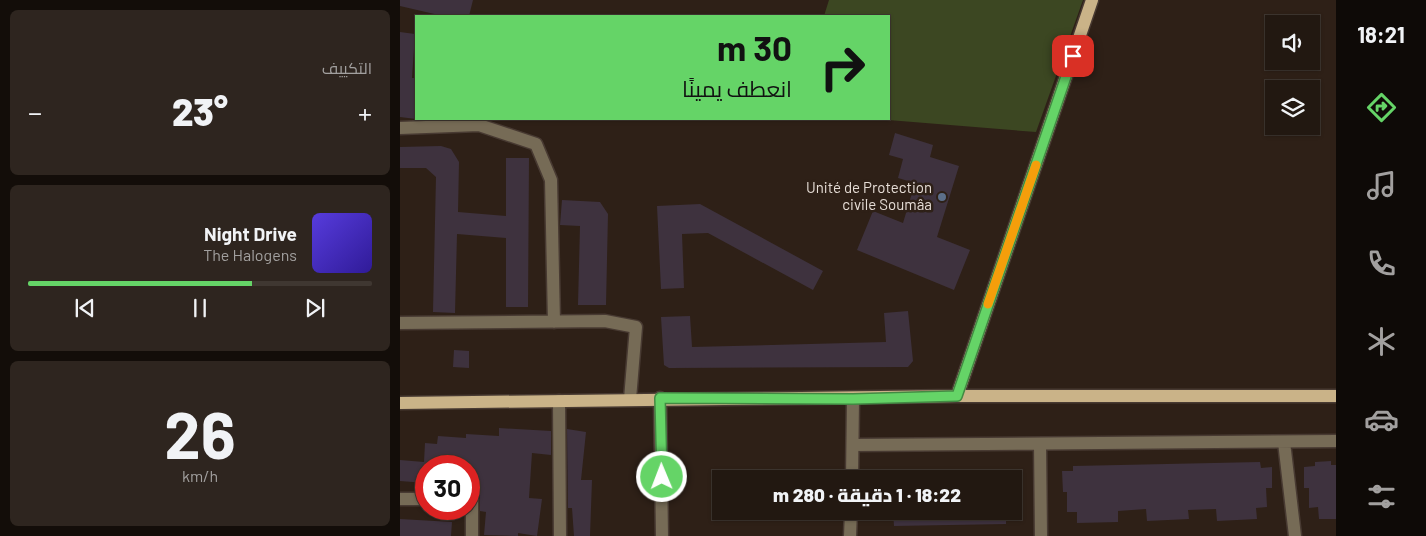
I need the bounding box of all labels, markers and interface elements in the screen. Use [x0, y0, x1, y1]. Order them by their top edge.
map controls [1265, 15, 1320, 135]
button: sound [1265, 15, 1320, 70]
text: 18:21 [1357, 21, 1405, 47]
text: 30 m [717, 26, 792, 68]
icon: right [810, 35, 875, 100]
pin [1052, 35, 1094, 77]
icon: arrive [1059, 42, 1087, 70]
text: التكييف [322, 58, 372, 77]
text: انعطف يمينًا [682, 75, 792, 101]
button: layers [1265, 80, 1320, 135]
text: 23° [172, 88, 228, 134]
icon: directions [1364, 90, 1399, 125]
text: − [28, 95, 42, 129]
text: + [358, 95, 372, 129]
icon: music [1364, 168, 1399, 203]
place label: Unité de Protection civile Soumâa [806, 178, 932, 213]
marker: Unité de Protection civile Soumâa [936, 191, 948, 203]
text: Night Drive [204, 222, 297, 245]
text: The Halogens [203, 245, 297, 264]
icon: phone [1364, 246, 1399, 281]
icon: previous [71, 294, 99, 322]
icon: pause [186, 294, 214, 322]
icon: next [301, 294, 329, 322]
icon: climate [1364, 324, 1399, 359]
text: 26 [164, 394, 236, 472]
icon: car [1364, 402, 1399, 437]
position arrow [635, 450, 687, 502]
speed limit sign: 30 [415, 455, 480, 520]
text: km/h [182, 466, 218, 485]
icon: filters [1364, 479, 1399, 514]
text: 18:22 · 1 دقيقة · 280 m [773, 483, 961, 506]

